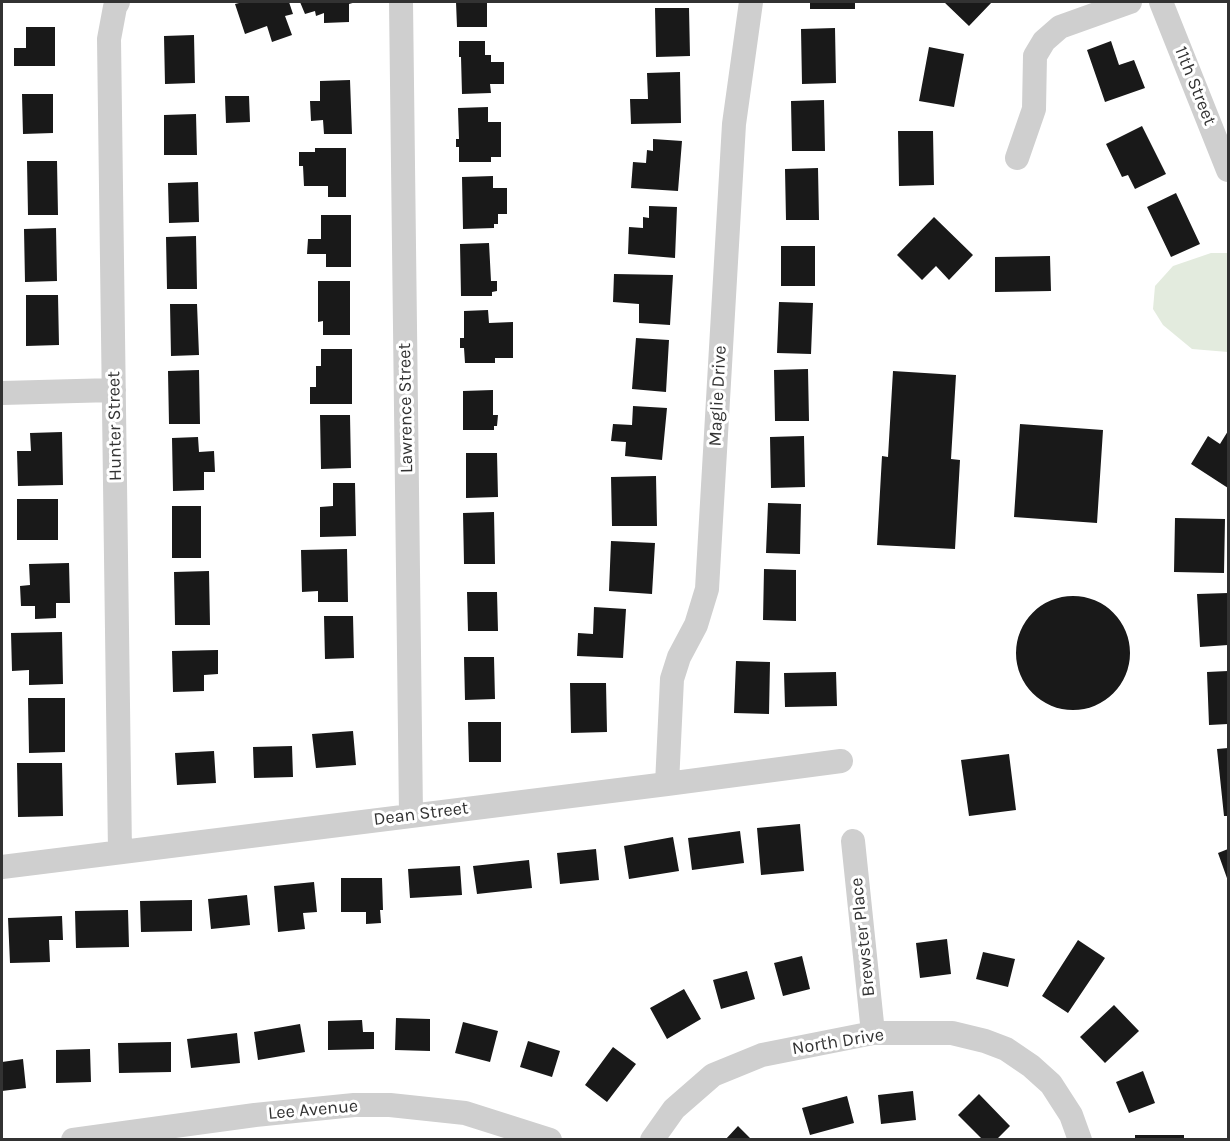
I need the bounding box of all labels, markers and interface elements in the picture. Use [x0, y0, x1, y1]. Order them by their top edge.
street label: 11th Street [1169, 43, 1221, 129]
street label: Lawrence Street [394, 343, 418, 473]
street label: Maglie Drive [705, 345, 731, 447]
street label: Hunter Street [103, 371, 127, 481]
street label: Dean Street [372, 797, 470, 831]
street label: Brewster Place [846, 876, 880, 998]
street label: North Drive [791, 1024, 885, 1060]
street label: Lee Avenue [267, 1095, 359, 1125]

